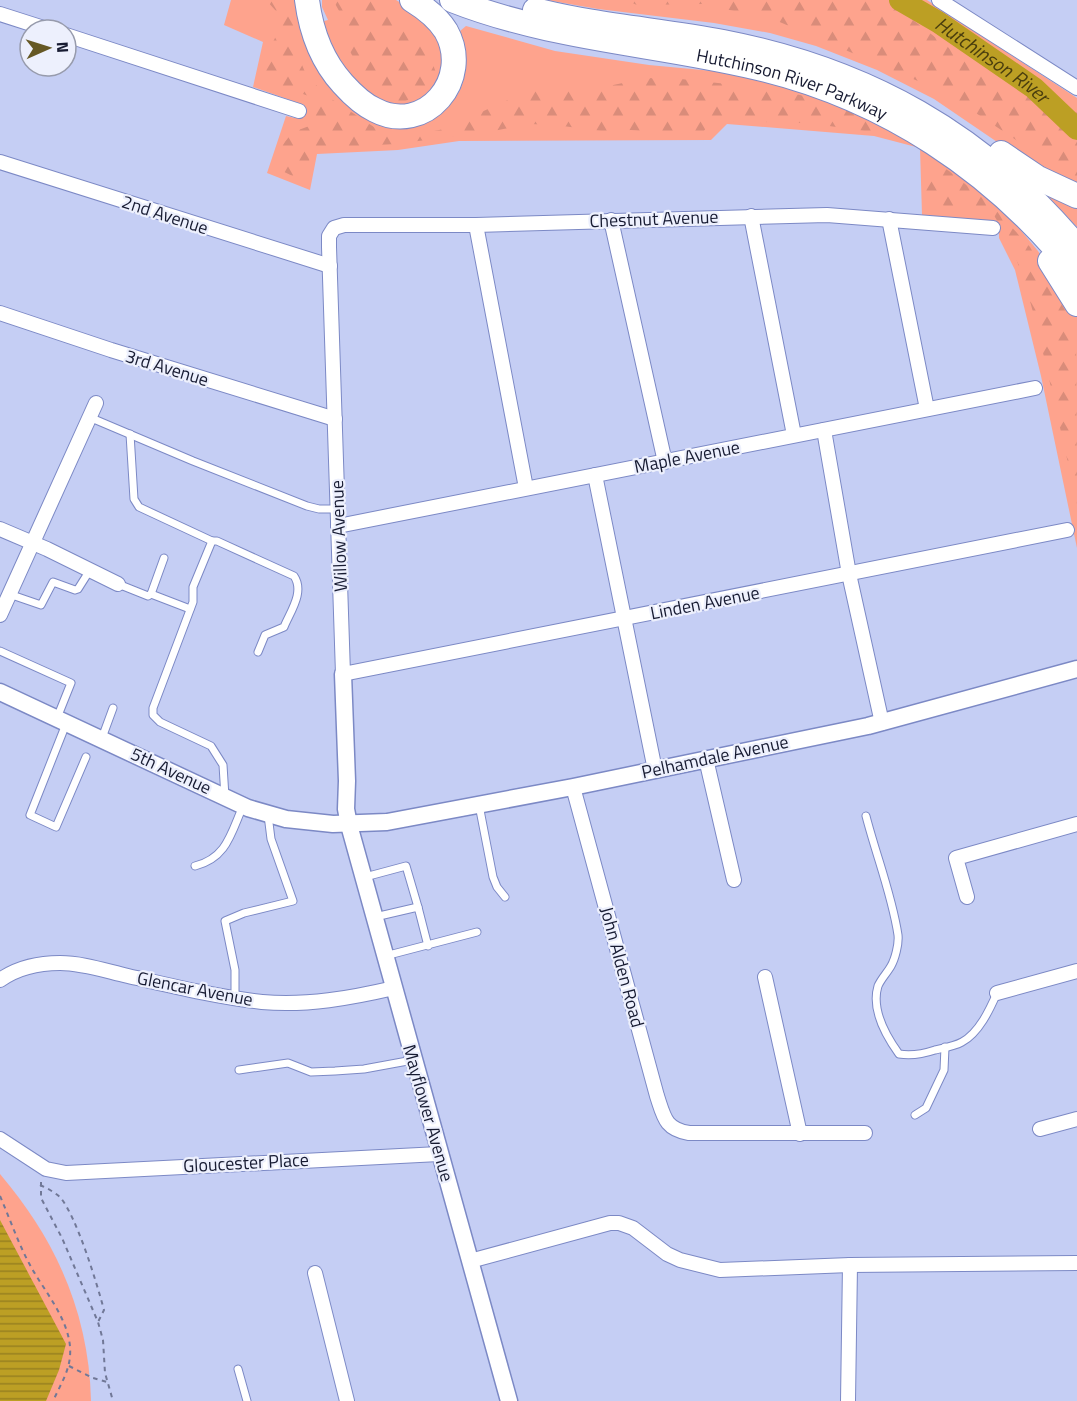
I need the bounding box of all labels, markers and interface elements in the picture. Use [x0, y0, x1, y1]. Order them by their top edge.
water label: Hutchinson River [929, 8, 1059, 112]
north arrow [18, 18, 78, 78]
text: N [51, 41, 75, 53]
street label: Hutchinson River Parkway [694, 41, 893, 127]
street label: 2nd Avenue [118, 188, 212, 241]
street label: Chestnut Avenue [589, 203, 719, 234]
street label: 3rd Avenue [122, 342, 212, 393]
street label: Maple Avenue [632, 433, 742, 480]
street label: Willow Avenue [323, 480, 354, 592]
street label: Linden Avenue [648, 579, 762, 626]
street label: Pelhamdale Avenue [639, 728, 791, 785]
street label: 5th Avenue [126, 740, 216, 801]
street label: John Alden Road [593, 903, 652, 1030]
street label: Glencar Avenue [135, 964, 255, 1013]
street label: Mayflower Avenue [396, 1041, 461, 1185]
street label: Gloucester Place [182, 1146, 309, 1179]

